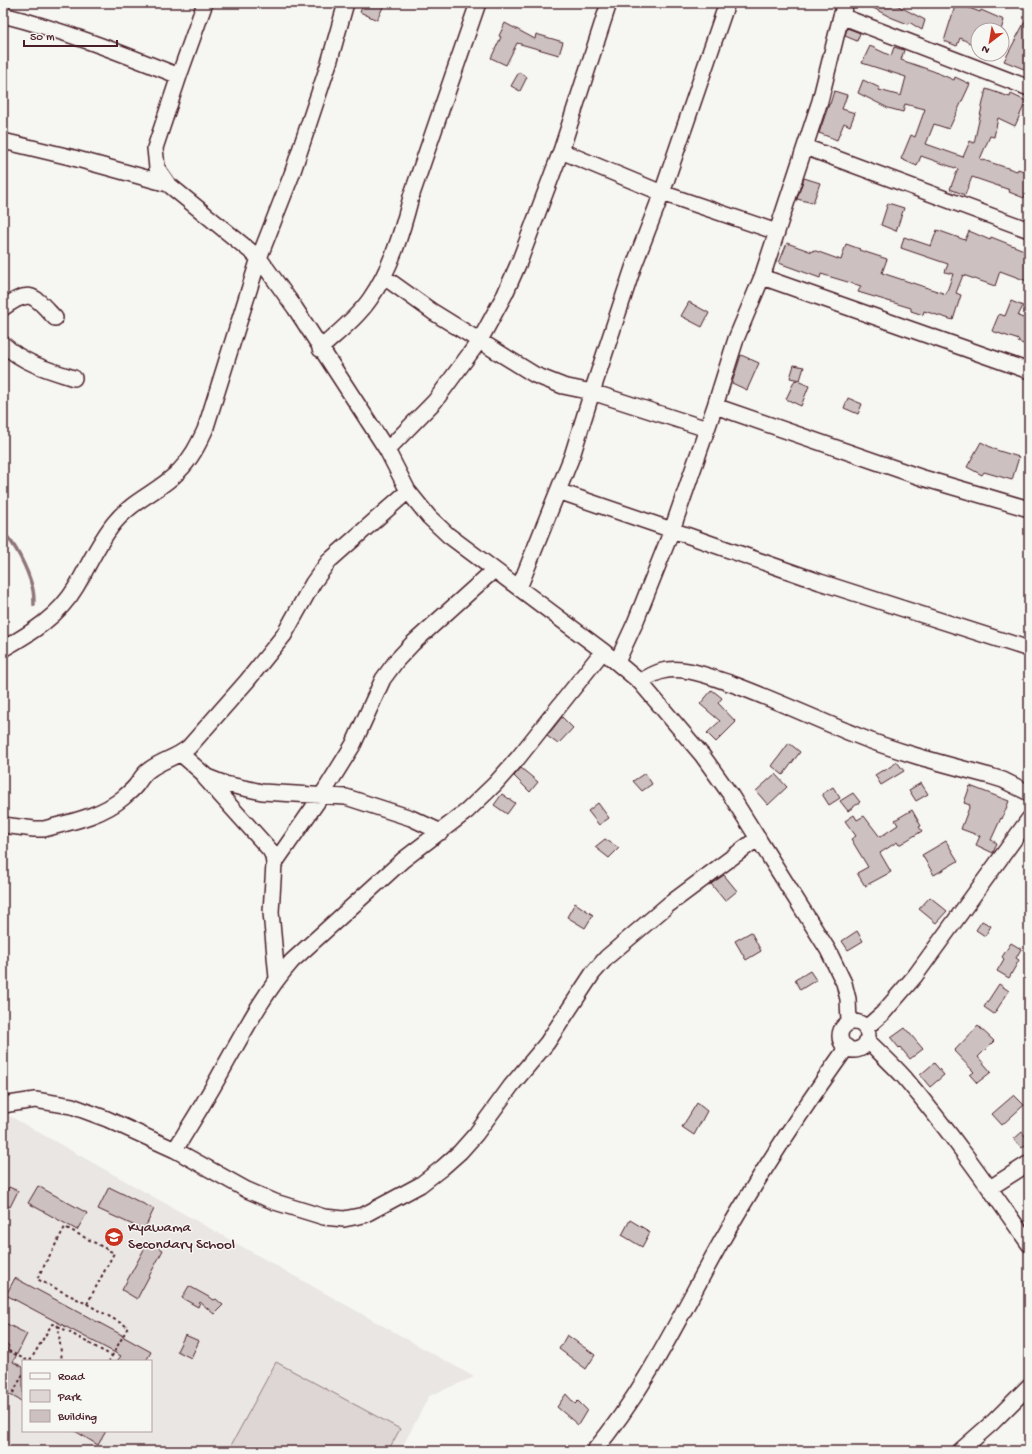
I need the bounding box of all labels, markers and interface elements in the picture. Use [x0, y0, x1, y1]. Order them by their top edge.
scale bar [24, 22, 117, 48]
north arrow [970, 22, 1010, 62]
text: 50 m [30, 31, 55, 45]
text: N [980, 42, 992, 56]
place label: Kyawama Secondary School [128, 1219, 235, 1254]
school or university icon: Kyawama Secondary School [103, 1226, 125, 1248]
legend [22, 1360, 152, 1432]
text: Road [58, 1371, 85, 1385]
text: Park [57, 1391, 83, 1405]
text: Building [57, 1411, 97, 1425]

